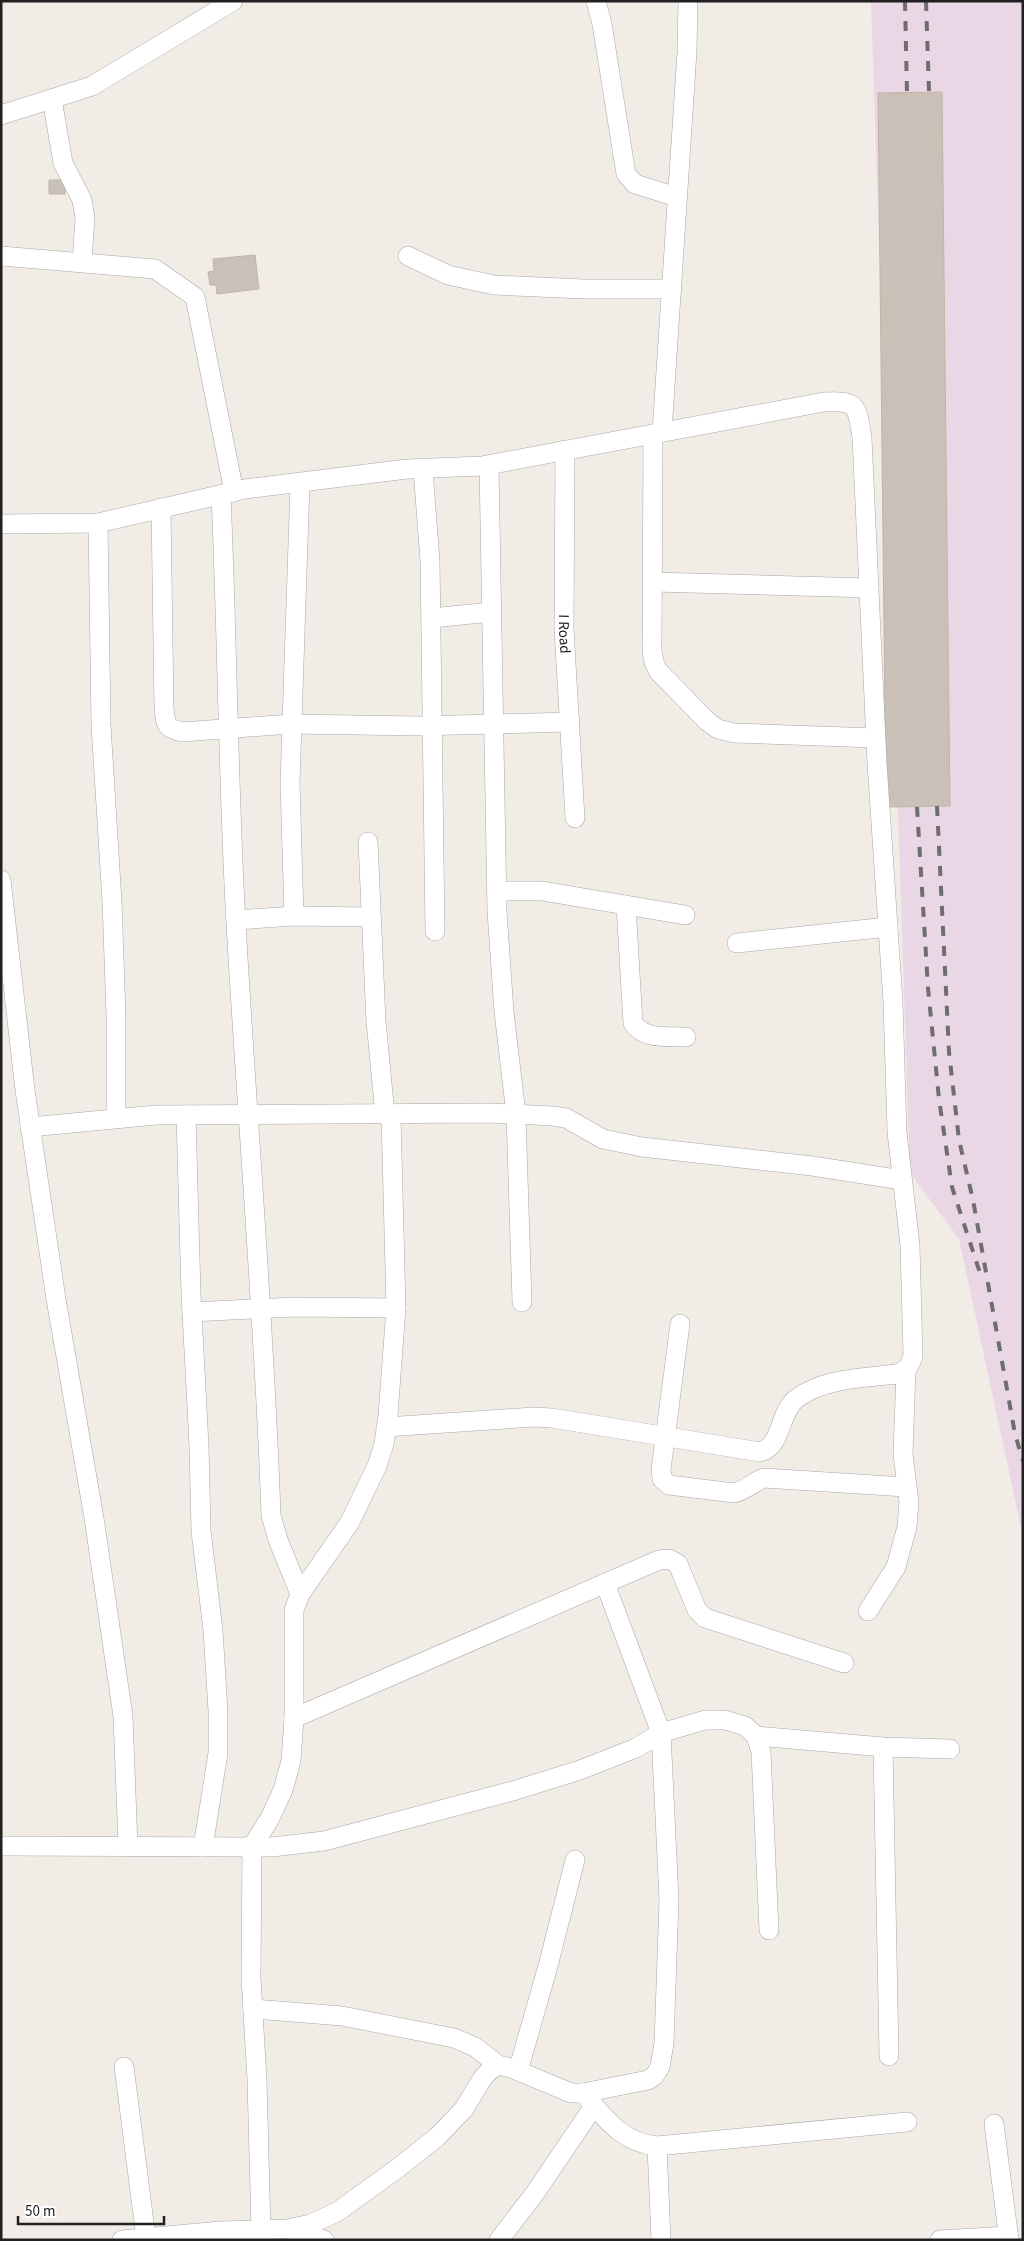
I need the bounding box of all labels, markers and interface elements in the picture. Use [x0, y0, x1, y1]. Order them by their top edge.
street label: I Road [553, 614, 576, 654]
scale bar [18, 2194, 164, 2226]
text: 50 m [25, 2201, 55, 2222]

